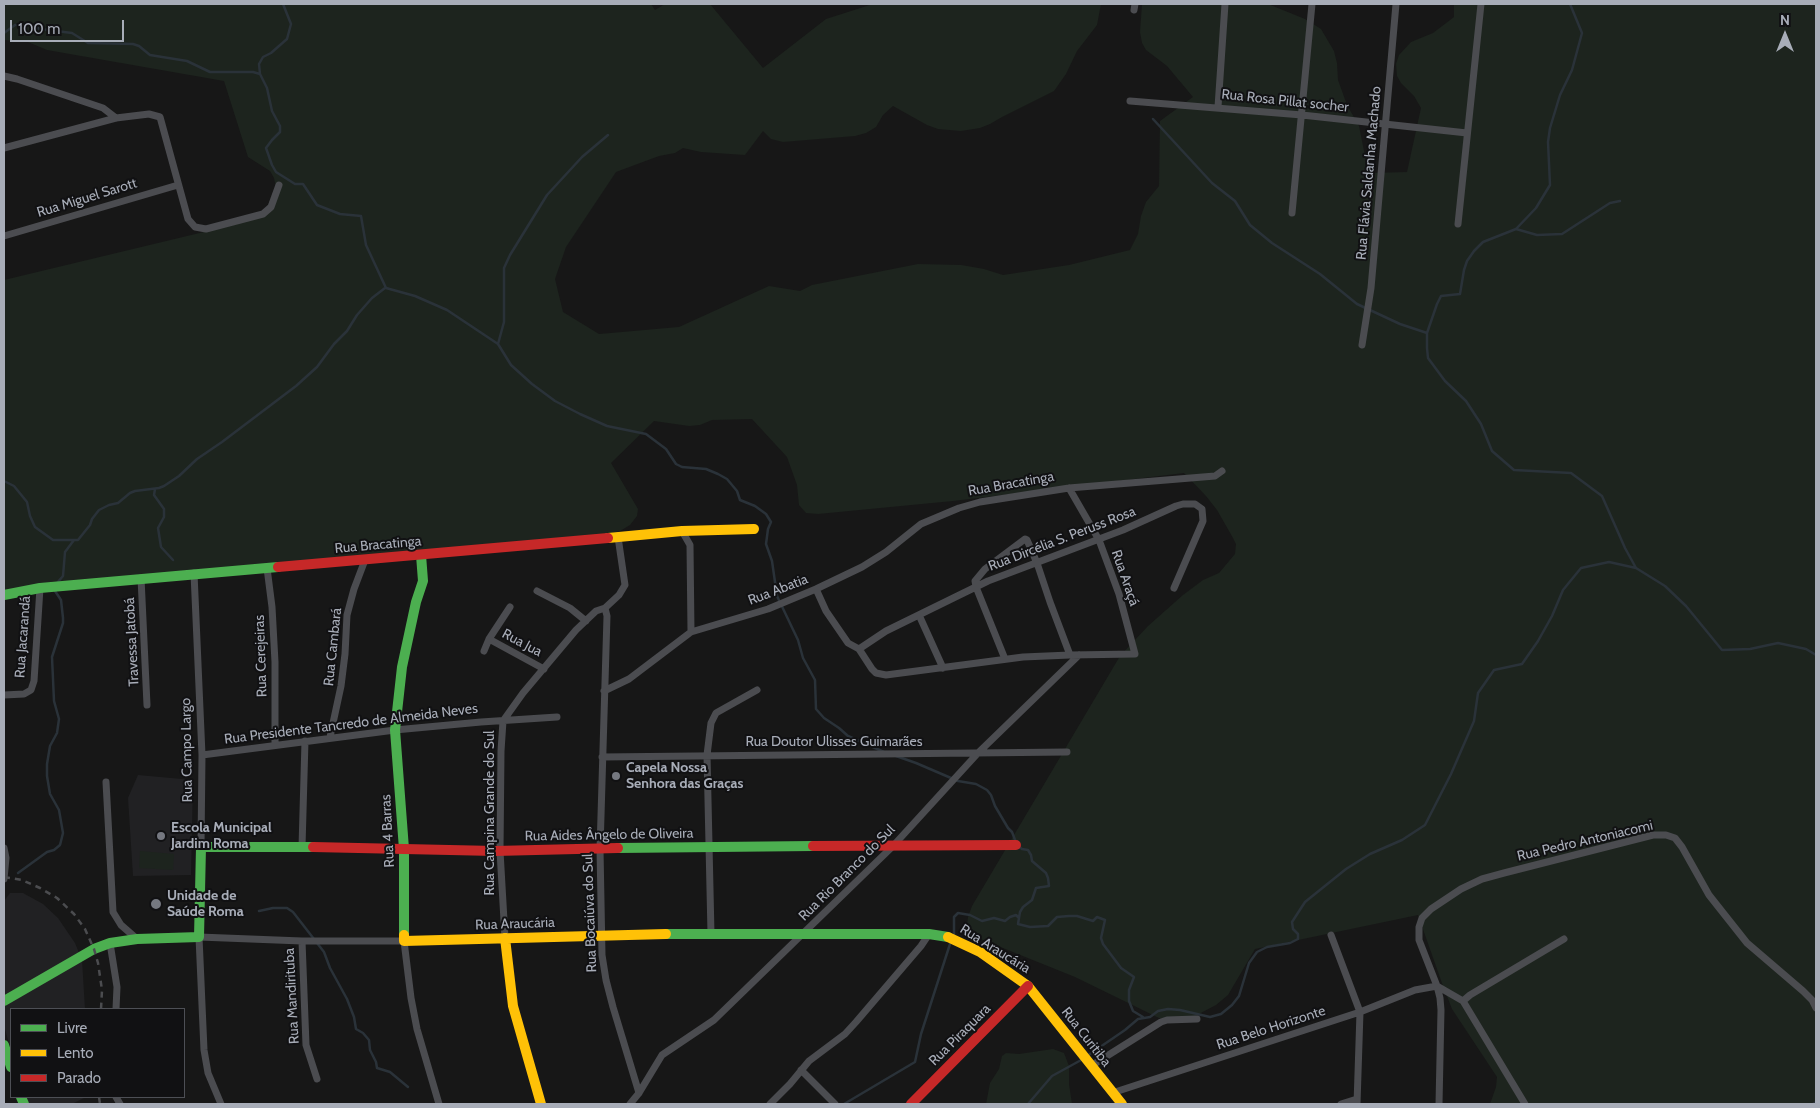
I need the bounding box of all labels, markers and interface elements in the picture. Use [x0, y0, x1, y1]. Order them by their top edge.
scale bar [12, 10, 126, 42]
north arrow [1760, 10, 1810, 60]
text: N [1780, 11, 1790, 29]
text: 100 m [18, 20, 60, 38]
street label: Rua Flávia Saldanha Machado [1353, 85, 1385, 261]
street label: Rua Rosa Pillat socher [1220, 86, 1350, 116]
street label: Rua Miguel Sarott [35, 175, 139, 221]
street label: Rua Bracatinga [967, 468, 1055, 500]
street label: Rua Dircélia S. Peruss Rosa [986, 503, 1138, 575]
street label: Rua Bracatinga [334, 533, 422, 557]
street label: Rua Araçá [1108, 548, 1142, 608]
street label: Rua Abatia [746, 571, 810, 609]
street label: Rua Jacarandá [12, 595, 34, 679]
street label: Travessa Jatobá [121, 597, 143, 687]
street label: Rua Cambará [321, 607, 345, 687]
street label: Rua Cerejeiras [251, 615, 271, 697]
street label: Rua Jua [499, 626, 545, 660]
street label: Rua Campo Largo [178, 698, 196, 802]
street label: Rua Presidente Tancredo de Almeida Neves [223, 700, 479, 748]
street label: Rua Campina Grande do Sul [482, 730, 498, 896]
street label: Rua Doutor Ulisses Guimarães [745, 734, 923, 750]
place label: Capela Nossa Senhora das Graças [626, 760, 743, 792]
marker: Capela Nossa Senhora das Graças [610, 770, 622, 782]
street label: Rua 4 Barras [378, 794, 398, 868]
street label: Rua Pedro Antoniacomi [1516, 817, 1654, 865]
place label: Escola Municipal Jardim Roma [171, 820, 272, 852]
street label: Rua Rio Branco do Sul [795, 821, 899, 925]
street label: Rua Aides Ângelo de Oliveira [525, 825, 693, 845]
marker: Escola Municipal Jardim Roma [155, 830, 167, 842]
street label: Rua Bocaiúva do Sul [580, 853, 600, 973]
place label: Unidade de Saúde Roma [167, 888, 244, 920]
marker: Unidade de Saúde Roma [149, 897, 163, 911]
street label: Rua Araucária [475, 914, 555, 934]
street label: Rua Araucária [957, 921, 1033, 977]
street label: Rua Mandirituba [281, 948, 303, 1044]
street label: Rua Piraquara [926, 1001, 994, 1069]
street label: Rua Belo Horizonte [1214, 1002, 1328, 1054]
street label: Rua Curitiba [1058, 1004, 1114, 1070]
legend [10, 1008, 185, 1098]
text: Livre [57, 1019, 87, 1037]
text: Lento [57, 1044, 94, 1062]
text: Parado [57, 1069, 101, 1087]

